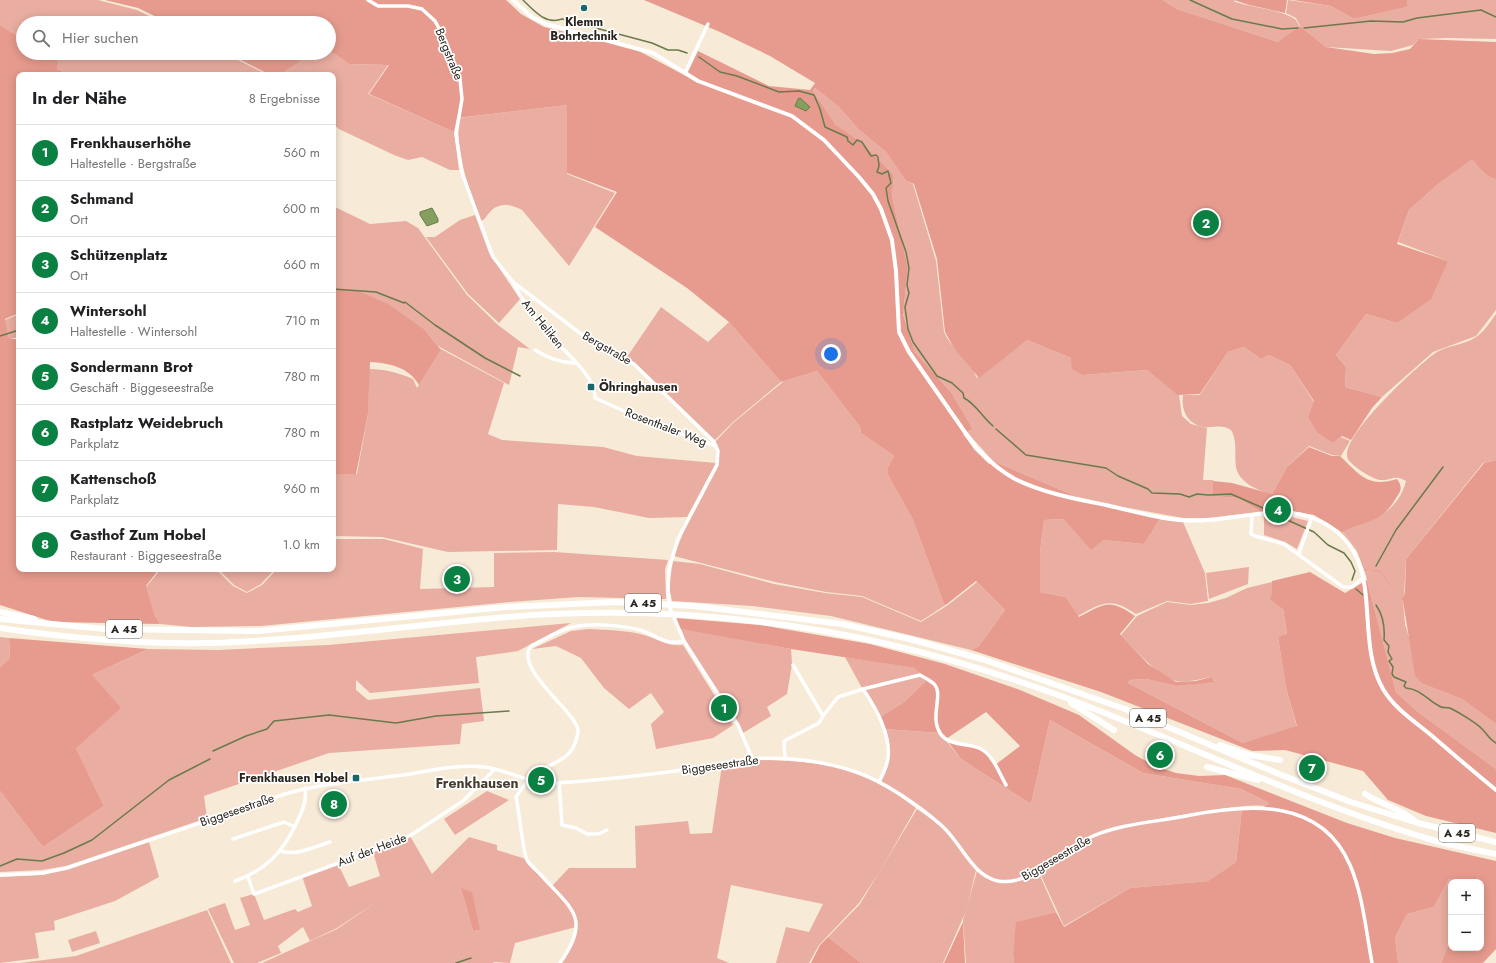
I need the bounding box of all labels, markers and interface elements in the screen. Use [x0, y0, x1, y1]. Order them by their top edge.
marker: Klemm Bohrtechnik [579, 3, 589, 13]
place label: Klemm Bohrtechnik [550, 13, 618, 45]
search box [16, 16, 336, 60]
street label: Bergstraße [430, 25, 468, 83]
icon: search [30, 27, 52, 49]
text: Hier suchen [62, 27, 139, 49]
text: In der Nähe [32, 86, 127, 110]
text: 8 Ergebnisse [249, 89, 320, 108]
text: Frenkhauserhöhe [70, 132, 191, 154]
text: 1 [42, 143, 48, 162]
text: 560 m [283, 143, 320, 162]
text: Haltestelle · Bergstraße [70, 154, 197, 173]
text: Schmand [70, 188, 134, 210]
text: 2 [41, 199, 49, 218]
text: 600 m [283, 199, 320, 218]
pin: 2 [1193, 208, 1219, 238]
text: Ort [70, 210, 88, 229]
text: Schützenplatz [70, 244, 168, 266]
text: 3 [41, 255, 49, 274]
text: 660 m [283, 255, 320, 274]
text: Ort [70, 266, 88, 285]
street label: Am Heliken [517, 295, 569, 353]
text: Wintersohl [70, 300, 147, 322]
text: 4 [40, 311, 50, 330]
text: 710 m [285, 311, 320, 330]
text: Haltestelle · Wintersohl [70, 322, 197, 341]
street label: Bergstraße [579, 327, 635, 369]
your location [821, 344, 841, 364]
text: Sondermann Brot [70, 356, 193, 378]
text: 5 [41, 367, 49, 386]
text: 780 m [284, 367, 320, 386]
text: Geschäft · Biggeseestraße [70, 378, 214, 397]
place label: Öhringhausen [599, 378, 678, 396]
marker: Öhringhausen [586, 382, 596, 392]
street label: Rosenthaler Weg [623, 403, 709, 451]
text: Rastplatz Weidebruch [70, 412, 223, 434]
text: 6 [41, 423, 49, 442]
text: 780 m [284, 423, 320, 442]
text: Parkplatz [70, 434, 119, 453]
text: Kattenschoß [70, 468, 156, 490]
text: 7 [41, 479, 49, 498]
text: 960 m [283, 479, 320, 498]
text: Parkplatz [70, 490, 119, 509]
pin: 4 [1265, 495, 1291, 525]
text: Gasthof Zum Hobel [70, 524, 206, 546]
text: 8 [41, 535, 49, 554]
text: 1.0 km [283, 535, 320, 554]
text: Restaurant · Biggeseestraße [70, 546, 222, 565]
pin: 3 [444, 564, 470, 594]
road number: A 45 [625, 594, 661, 612]
road number: A 45 [106, 620, 142, 638]
pin: 1 [711, 693, 737, 723]
road number: A 45 [1130, 709, 1166, 727]
pin: 6 [1147, 740, 1173, 770]
street label: Biggeseestraße [680, 751, 760, 779]
pin: 7 [1299, 753, 1325, 783]
pin: 5 [528, 765, 554, 795]
place label: Frenkhausen Hobel [239, 769, 348, 787]
marker: Frenkhausen Hobel [351, 773, 361, 783]
district label: Frenkhausen [435, 773, 519, 793]
street label: Biggeseestraße [197, 789, 277, 831]
pin: 8 [321, 789, 347, 819]
road number: A 45 [1439, 824, 1475, 842]
street label: Auf der Heide [335, 829, 409, 871]
street label: Biggeseestraße [1018, 831, 1094, 885]
map controls [1448, 879, 1484, 951]
button: + [1448, 879, 1484, 915]
button: − [1448, 915, 1484, 951]

